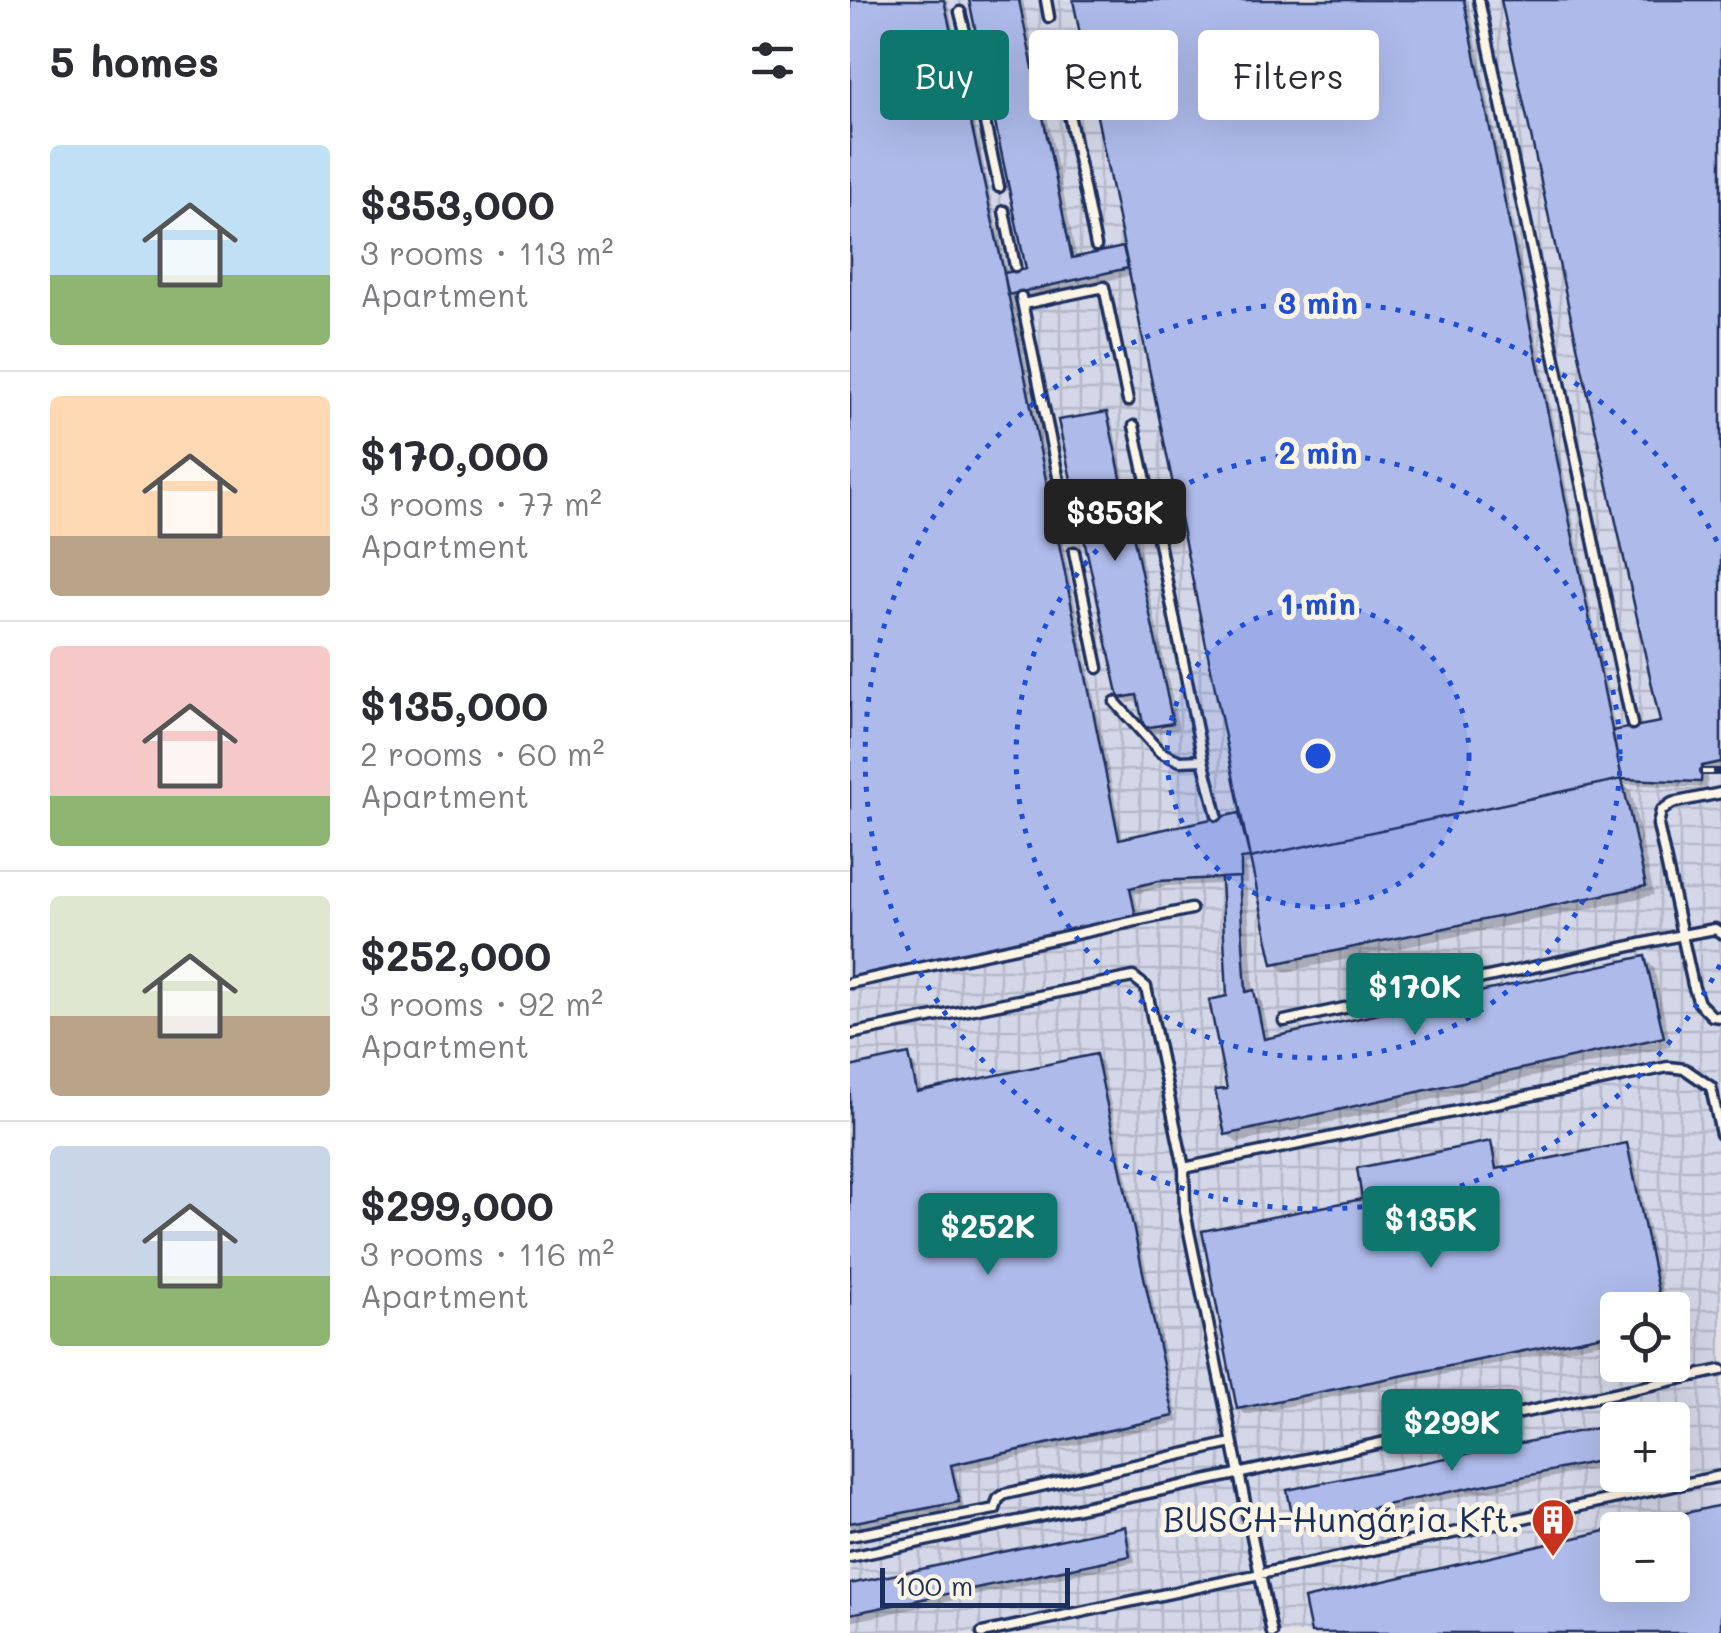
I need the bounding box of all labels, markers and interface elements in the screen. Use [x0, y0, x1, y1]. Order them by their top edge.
chip: Buy [880, 30, 1009, 120]
chip: Rent [1029, 30, 1178, 120]
chip: Filters [1198, 30, 1379, 120]
text: 5 homes [50, 33, 219, 88]
icon: filters [745, 33, 800, 88]
text: $353,000 [360, 176, 555, 231]
icon: home [130, 185, 250, 305]
text: 3 rooms · 113 m² [360, 231, 614, 273]
text: Apartment [360, 273, 529, 315]
text: 3 min [1278, 282, 1358, 322]
text: $170,000 [360, 427, 549, 482]
text: 2 min [1279, 432, 1357, 472]
icon: home [130, 436, 250, 556]
pin: $353K [1045, 479, 1185, 564]
text: 3 rooms · 77 m² [360, 482, 602, 524]
text: $353K [1066, 490, 1164, 532]
text: Apartment [360, 524, 529, 566]
text: 1 min [1280, 583, 1356, 623]
text: $135,000 [360, 677, 548, 732]
icon: home [130, 686, 250, 806]
text: 2 rooms · 60 m² [360, 732, 604, 774]
centre of rings [1300, 738, 1336, 774]
text: Apartment [360, 774, 529, 816]
text: $252,000 [360, 927, 551, 982]
icon: home [130, 936, 250, 1056]
pin: $170K [1345, 953, 1485, 1038]
text: $170K [1368, 964, 1462, 1006]
text: 3 rooms · 92 m² [360, 982, 603, 1024]
text: Apartment [360, 1024, 529, 1066]
text: $299,000 [360, 1177, 554, 1232]
icon: home [130, 1186, 250, 1306]
pin: $135K [1361, 1186, 1501, 1271]
pin: $252K [918, 1193, 1058, 1278]
text: $135K [1385, 1197, 1477, 1239]
text: $252K [940, 1204, 1036, 1246]
text: 3 rooms · 116 m² [360, 1232, 614, 1274]
text: Apartment [360, 1274, 529, 1316]
map controls [1600, 1292, 1690, 1602]
button: locate [1600, 1292, 1690, 1382]
pin: $299K [1382, 1389, 1522, 1474]
text: $299K [1403, 1400, 1501, 1442]
button: + [1600, 1402, 1690, 1492]
place label: BUSCH-Hungária Kft. [1163, 1495, 1520, 1541]
building icon: BUSCH-Hungária Kft. [1530, 1497, 1576, 1558]
button: − [1600, 1512, 1690, 1602]
scale bar [880, 1563, 1070, 1608]
text: 100 m [895, 1567, 973, 1603]

